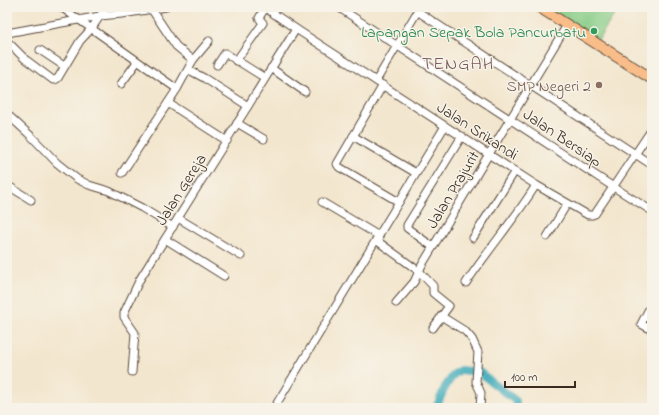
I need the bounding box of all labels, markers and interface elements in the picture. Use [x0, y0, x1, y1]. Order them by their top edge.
place label: Lapangan Sepak Bola Pancurbatu [361, 21, 586, 45]
marker: Lapangan Sepak Bola Pancurbatu [589, 26, 599, 36]
district label: TENGAH [422, 52, 494, 78]
place label: SMP Negeri 2 [507, 75, 591, 99]
marker: SMP Negeri 2 [594, 80, 604, 90]
street label: Jalan Srikandi [431, 96, 523, 167]
street label: Jalan Bersiap [517, 103, 607, 174]
street label: Jalan Prajurit [421, 146, 487, 234]
street label: Jalan Gereja [150, 149, 213, 231]
scale bar [505, 363, 575, 389]
text: 100 m [511, 369, 538, 387]

